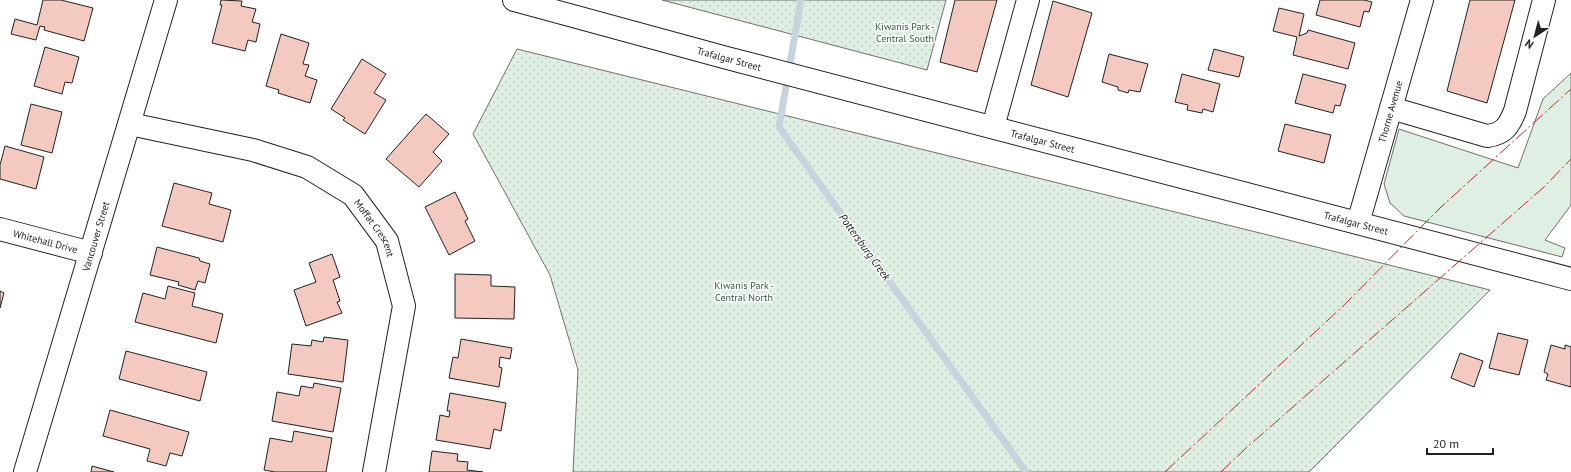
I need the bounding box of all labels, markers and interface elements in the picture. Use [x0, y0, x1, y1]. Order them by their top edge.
north arrow [1515, 16, 1555, 56]
park label: Kiwanis Park - Central South [875, 20, 935, 45]
text: N [1522, 36, 1536, 52]
street label: Trafalgar Street [696, 44, 763, 74]
street label: Thorne Avenue [1375, 79, 1406, 144]
street label: Trafalgar Street [1009, 126, 1077, 156]
street label: Moffat Crescent [351, 196, 397, 259]
street label: Vancouver Street [79, 199, 113, 274]
street label: Trafalgar Street [1322, 209, 1390, 238]
water label: Pottersburg Creek [836, 211, 895, 284]
street label: Whitehall Drive [12, 227, 79, 256]
park label: Kiwanis Park - Central North [714, 279, 774, 304]
scale bar [1427, 430, 1493, 456]
text: 20 m [1433, 436, 1459, 451]

